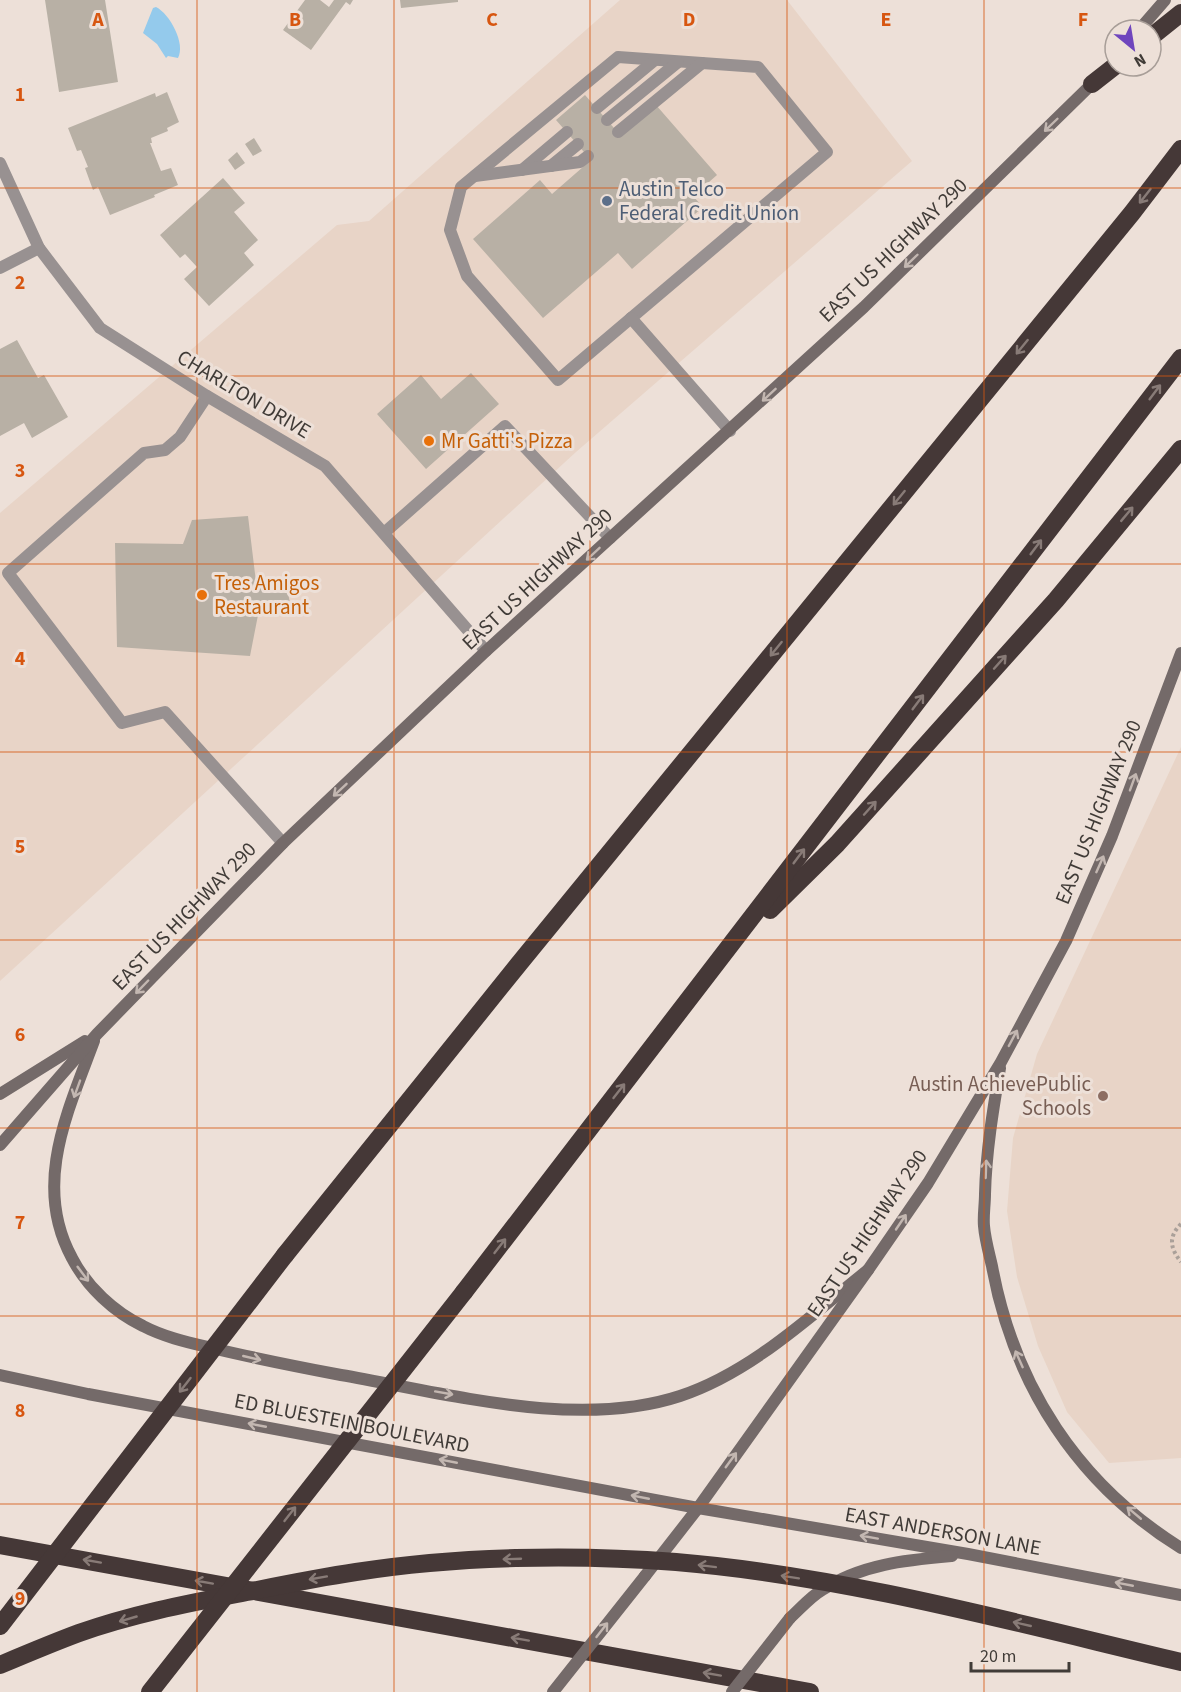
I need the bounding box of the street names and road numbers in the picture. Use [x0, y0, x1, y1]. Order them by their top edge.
street label: EAST US HIGHWAY 290 [812, 171, 974, 329]
street label: CHARLTON DRIVE [171, 342, 317, 446]
street label: EAST US HIGHWAY 290 [455, 501, 619, 657]
street label: EAST US HIGHWAY 290 [1047, 715, 1149, 909]
street label: EAST US HIGHWAY 290 [105, 835, 263, 997]
street label: EAST US HIGHWAY 290 [800, 1143, 934, 1323]
street label: ED BLUESTEIN BOULEVARD [232, 1385, 472, 1461]
street label: EAST ANDERSON LANE [843, 1499, 1043, 1563]

